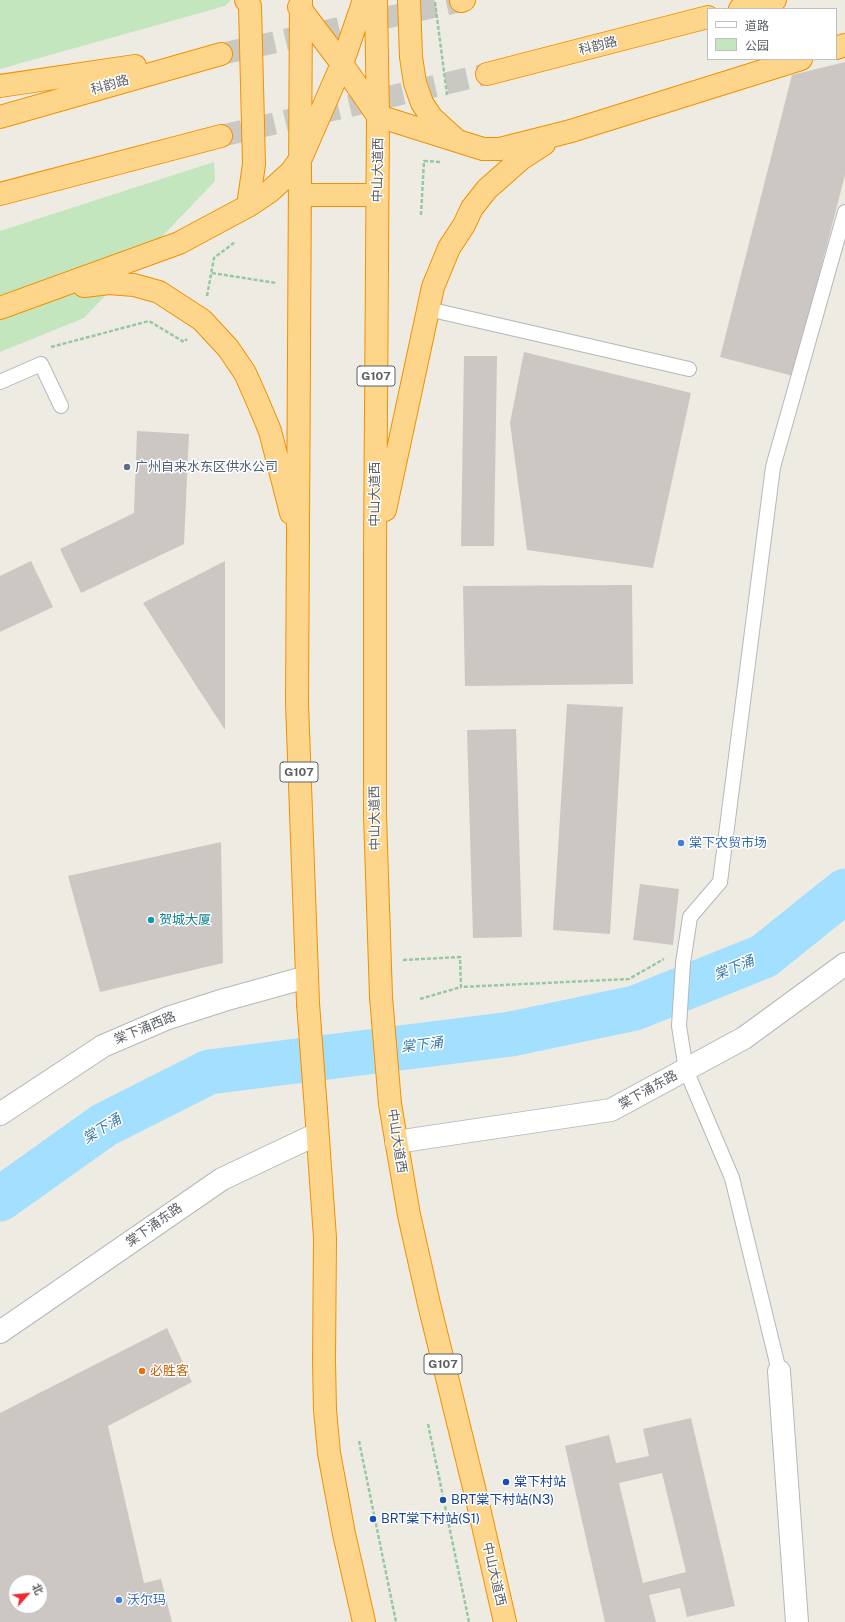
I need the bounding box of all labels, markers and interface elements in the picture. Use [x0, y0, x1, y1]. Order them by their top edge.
legend [707, 8, 837, 60]
text: 道路 [745, 19, 769, 33]
street label: 科韵路 [577, 34, 619, 58]
text: 公园 [745, 39, 769, 53]
street label: 科韵路 [89, 72, 131, 98]
street label: 中山大道西 [370, 137, 386, 203]
road number: G107 [357, 366, 395, 386]
place label: 广州自来水东区供水公司 [135, 459, 278, 475]
marker: 广州自来水东区供水公司 [122, 462, 132, 472]
street label: 中山大道西 [367, 462, 383, 526]
road number: G107 [280, 762, 318, 782]
street label: 中山大道西 [367, 785, 383, 851]
place label: 棠下农贸市场 [689, 835, 767, 851]
marker: 棠下农贸市场 [676, 838, 686, 848]
place label: 贺城大厦 [159, 912, 211, 928]
marker: 贺城大厦 [146, 915, 156, 925]
water label: 棠下涌 [711, 952, 757, 984]
street label: 棠下涌西路 [112, 1009, 178, 1047]
water label: 棠下涌 [400, 1034, 444, 1056]
street label: 棠下涌东路 [616, 1067, 680, 1113]
street label: 中山大道西 [384, 1108, 410, 1174]
water label: 棠下涌 [80, 1111, 124, 1147]
street label: 棠下涌东路 [123, 1200, 185, 1250]
road number: G107 [424, 1354, 462, 1374]
place label: 必胜客 [150, 1363, 189, 1379]
marker: 必胜客 [137, 1366, 147, 1376]
place label: 棠下村站 [514, 1474, 566, 1490]
marker: 棠下村站 [501, 1477, 511, 1487]
place label: BRT棠下村站(N3) [451, 1492, 554, 1508]
marker: BRT棠下村站(N3) [438, 1495, 448, 1505]
place label: BRT棠下村站(S1) [381, 1511, 480, 1527]
marker: BRT棠下村站(S1) [368, 1514, 378, 1524]
street label: 中山大道西 [479, 1541, 509, 1607]
north arrow [8, 1574, 48, 1614]
text: 北 [30, 1581, 46, 1597]
place label: 沃尔玛 [127, 1592, 166, 1608]
marker: 沃尔玛 [114, 1595, 124, 1605]

